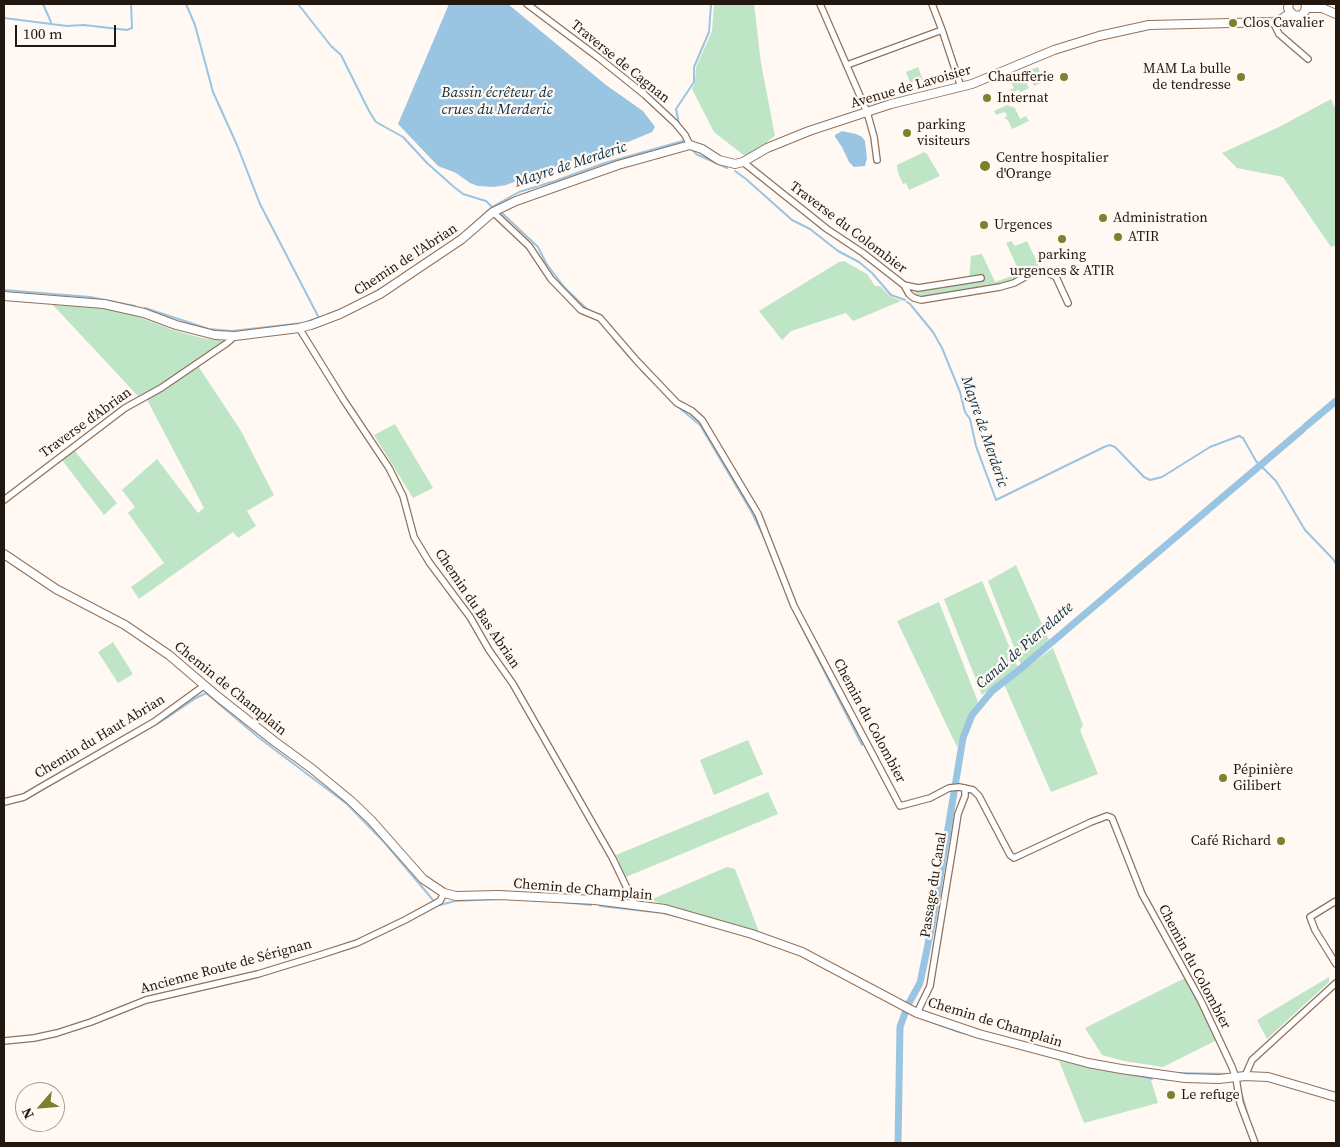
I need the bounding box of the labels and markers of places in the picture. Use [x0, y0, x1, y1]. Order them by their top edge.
place label: Clos Cavalier [1243, 15, 1324, 31]
marker: Clos Cavalier [1227, 17, 1239, 29]
place label: MAM La bulle de tendresse [1143, 61, 1231, 94]
place label: Chaufferie [988, 69, 1054, 85]
marker: Chaufferie [1058, 71, 1070, 83]
marker: MAM La bulle de tendresse [1235, 71, 1247, 83]
place label: Internat [997, 90, 1048, 106]
marker: Internat [981, 92, 993, 104]
place label: parking visiteurs [917, 117, 970, 150]
marker: parking visiteurs [901, 127, 913, 139]
place label: Centre hospitalier d'Orange [996, 150, 1109, 182]
marker: Centre hospitalier d'Orange [978, 159, 992, 173]
place label: Administration [1113, 210, 1208, 226]
marker: Administration [1097, 212, 1109, 224]
place label: Urgences [994, 217, 1052, 233]
marker: Urgences [978, 219, 990, 231]
place label: ATIR [1128, 229, 1159, 245]
marker: ATIR [1112, 231, 1124, 243]
marker: parking urgences & ATIR [1056, 233, 1068, 245]
place label: parking urgences & ATIR [1010, 247, 1114, 280]
place label: Pépinière Gilibert [1233, 762, 1293, 794]
marker: Pépinière Gilibert [1217, 772, 1229, 784]
place label: Café Richard [1191, 833, 1271, 849]
marker: Café Richard [1275, 835, 1287, 847]
place label: Le refuge [1181, 1087, 1240, 1103]
marker: Le refuge [1165, 1089, 1177, 1101]

